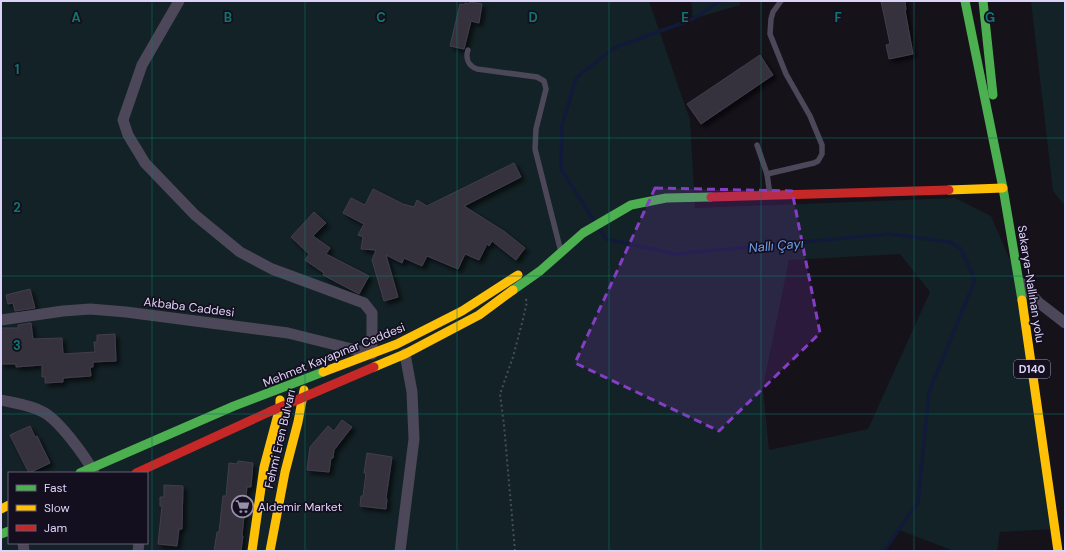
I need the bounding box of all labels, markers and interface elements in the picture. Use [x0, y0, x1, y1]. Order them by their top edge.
text: A [71, 9, 81, 26]
text: B [224, 9, 232, 26]
text: C [376, 9, 386, 26]
text: D [528, 9, 538, 26]
text: E [681, 9, 689, 26]
text: F [834, 9, 842, 26]
text: G [985, 9, 995, 26]
text: 1 [15, 61, 19, 78]
text: 2 [13, 199, 21, 216]
street label: Sakarya-Nallıhan yolu [1014, 224, 1048, 344]
water label: Nallı Çayı [748, 235, 804, 256]
street label: Akbaba Caddesi [143, 294, 235, 321]
street label: Mehmet Kayapınar Caddesi [261, 319, 408, 391]
text: 3 [13, 337, 21, 354]
road number: D140 [1014, 360, 1050, 378]
street label: Fehmi Eren Bulvarı [261, 388, 299, 490]
legend [8, 472, 148, 544]
text: Fast [44, 480, 67, 496]
supermarket icon: Aldemir Market [229, 494, 255, 520]
place label: Aldemir Market [258, 499, 342, 515]
text: Slow [44, 500, 70, 516]
text: Jam [44, 520, 67, 536]

